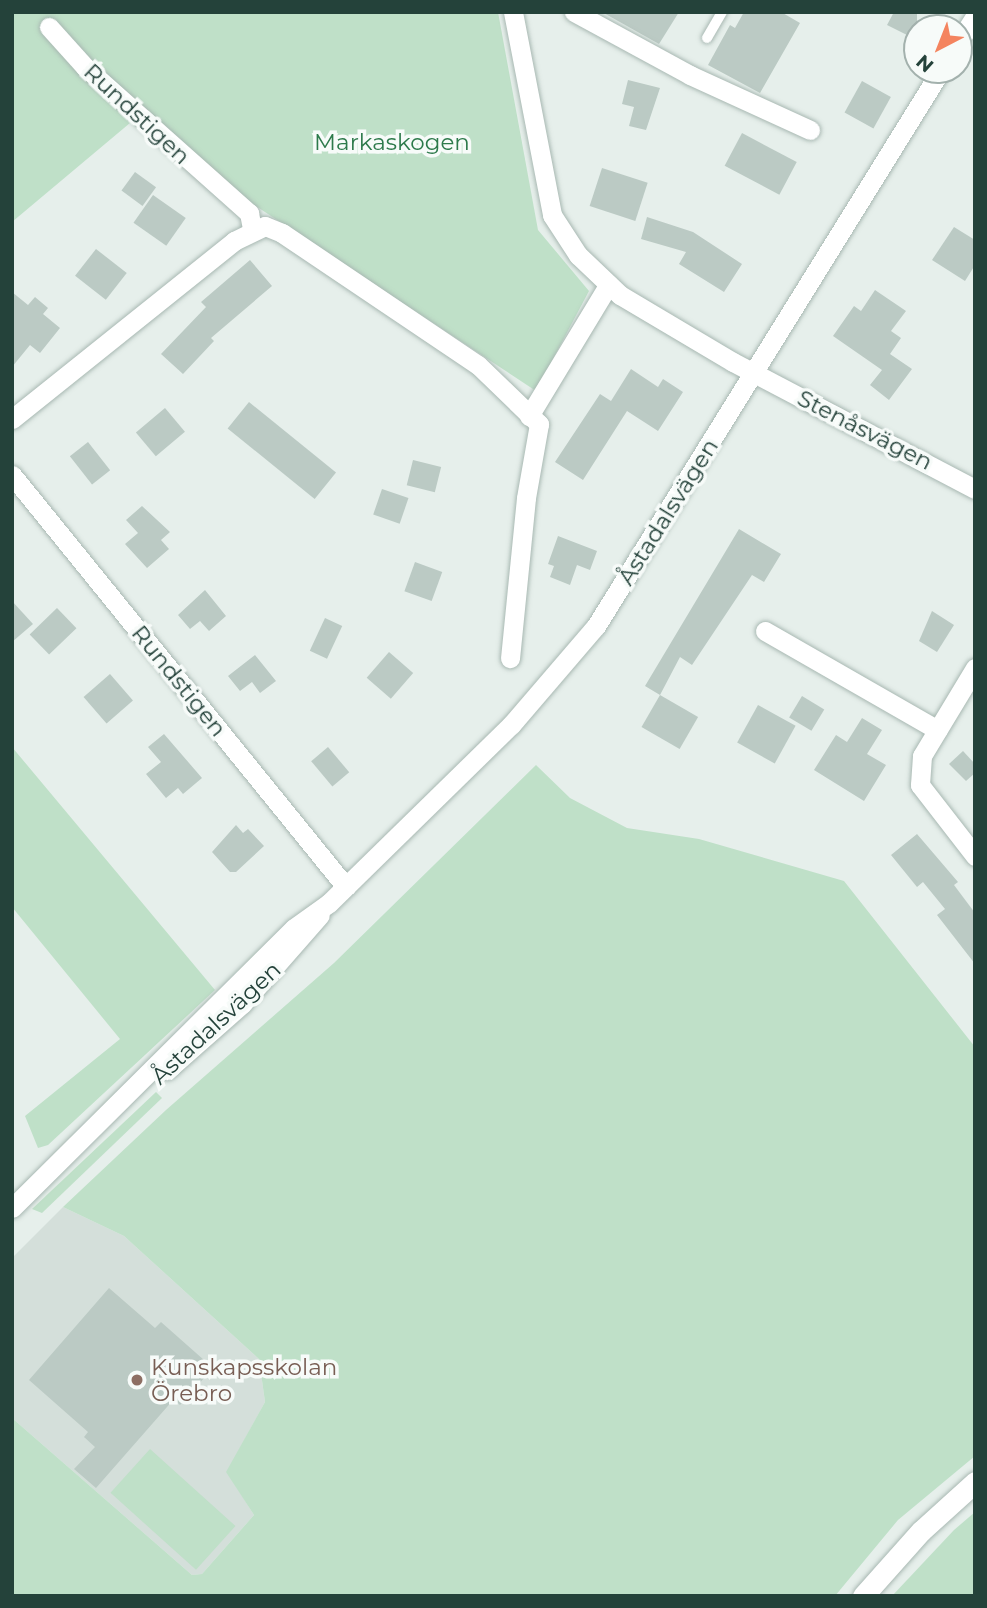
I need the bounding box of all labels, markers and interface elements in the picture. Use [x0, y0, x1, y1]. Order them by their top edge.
north arrow [903, 14, 973, 84]
text: N [912, 50, 938, 77]
street label: Rundstigen [78, 58, 196, 170]
park label: Markaskogen [314, 128, 470, 156]
street label: Stenåsvägen [793, 384, 937, 476]
street label: Åstadalsvägen [612, 434, 724, 590]
street label: Rundstigen [126, 620, 232, 742]
street label: Åstadalsvägen [145, 956, 287, 1090]
place label: Kunskapsskolan Örebro [151, 1353, 337, 1407]
marker: Kunskapsskolan Örebro [129, 1372, 145, 1388]

